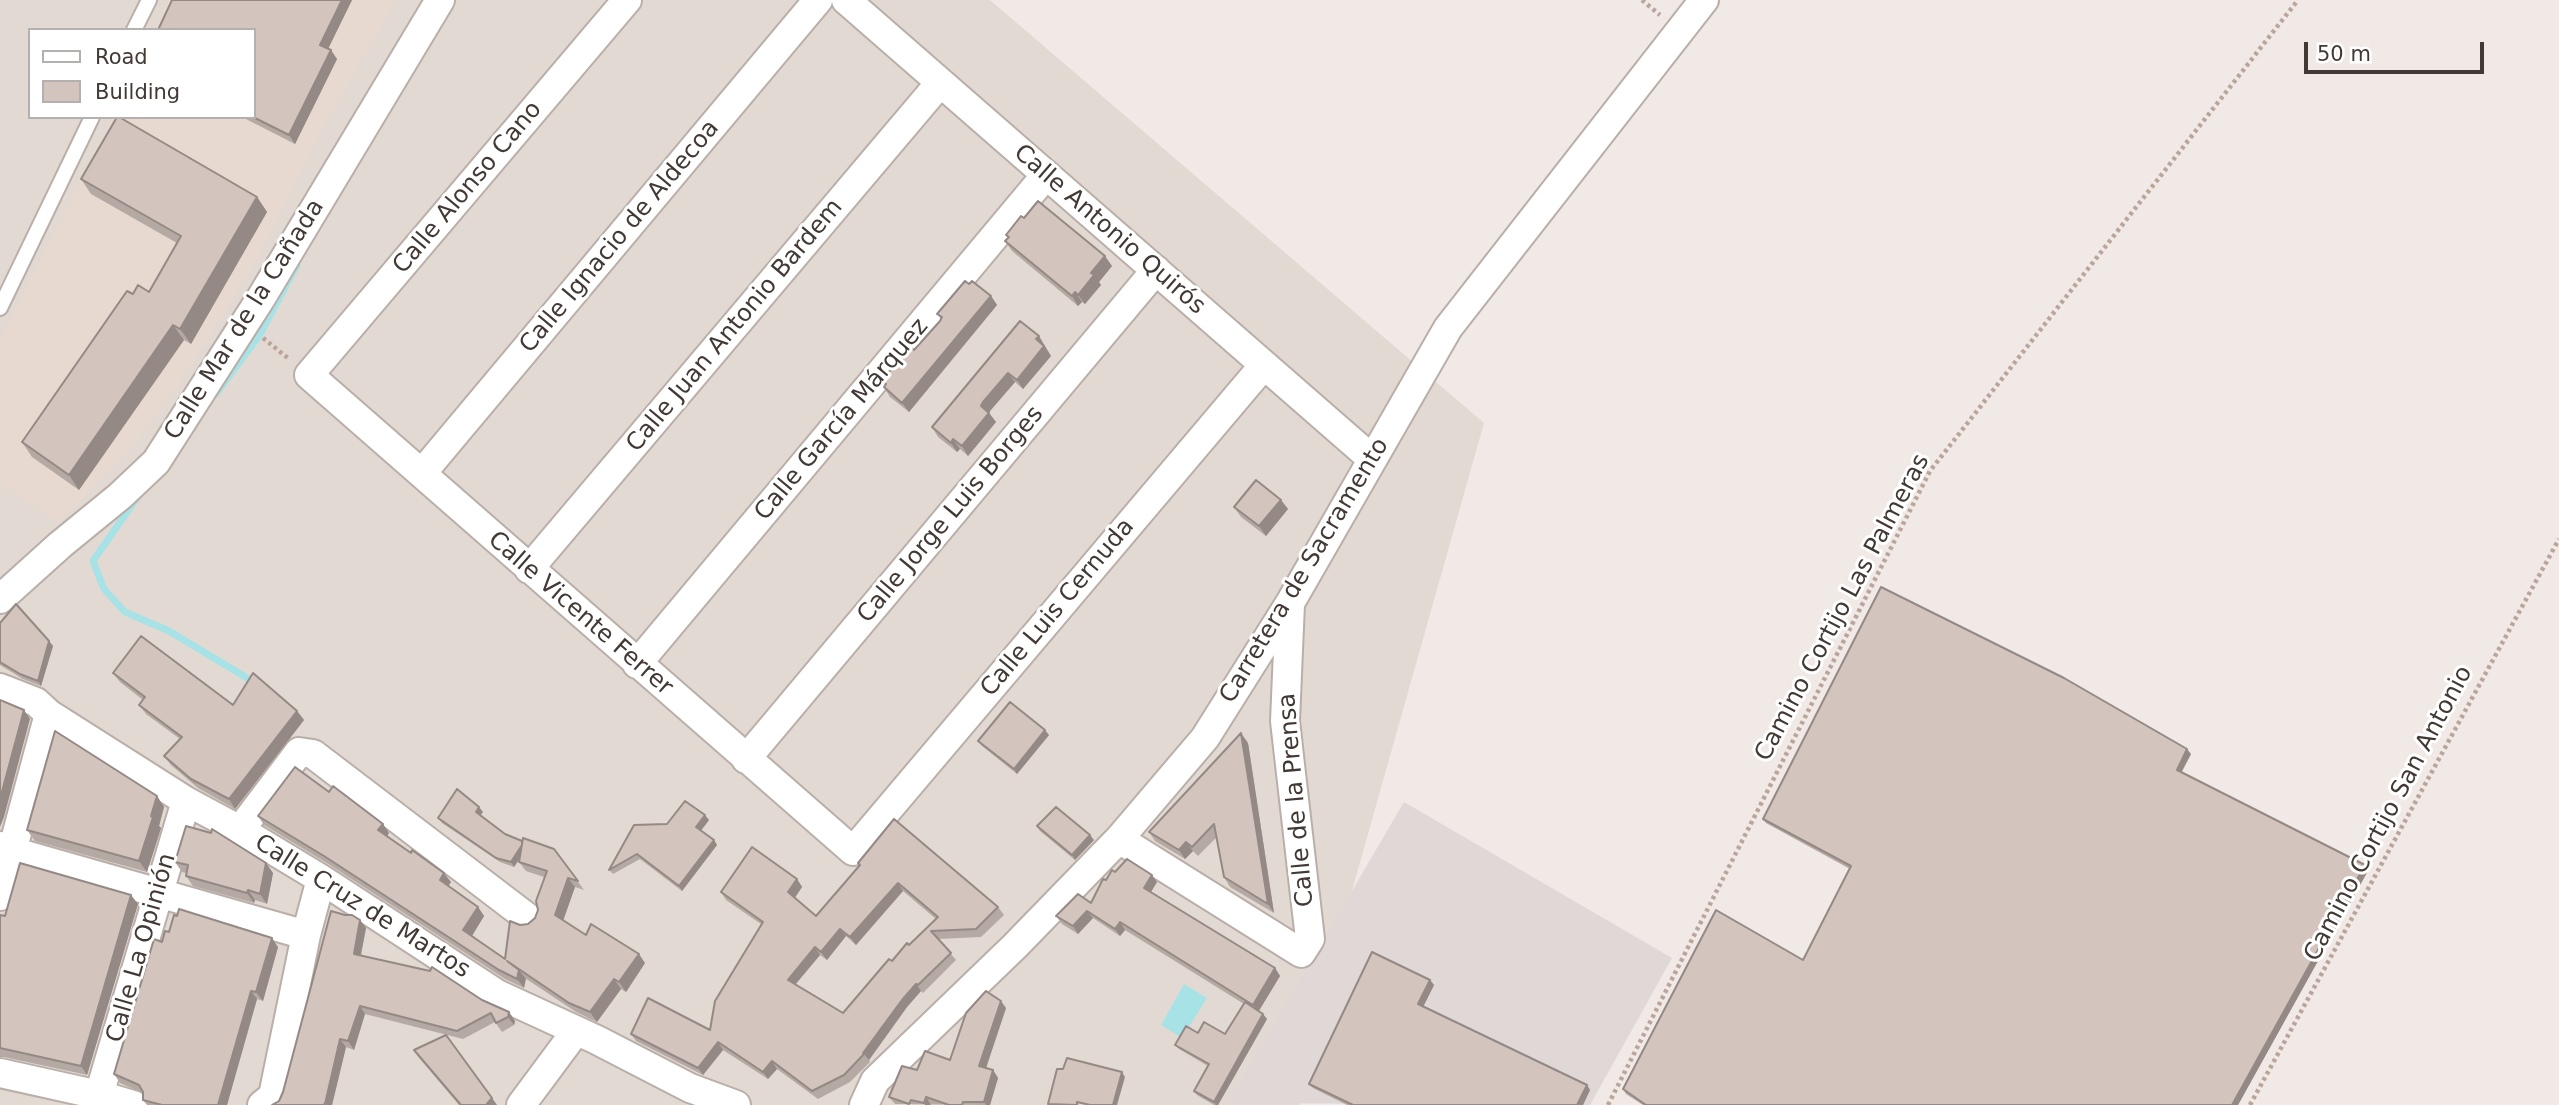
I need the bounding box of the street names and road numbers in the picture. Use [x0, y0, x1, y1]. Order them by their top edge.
street label: Calle Alonso Cano [387, 96, 549, 280]
street label: Calle Ignacio de Aldecoa [514, 115, 726, 359]
street label: Calle Antonio Quirós [1007, 139, 1211, 321]
street label: Calle Mar de la Cañada [159, 194, 331, 446]
street label: Calle Juan Antonio Bardem [621, 194, 849, 458]
street label: Calle García Márquez [749, 313, 935, 527]
street label: Calle Jorge Luis Borges [852, 401, 1050, 629]
street label: Carretera de Sacramento [1214, 433, 1396, 709]
street label: Camino Cortijo Las Palmeras [1750, 450, 1936, 766]
street label: Calle Luis Cernuda [975, 513, 1141, 703]
street label: Calle Vicente Ferrer [482, 526, 678, 702]
street label: Camino Cortijo San Antonio [2299, 661, 2479, 967]
street label: Calle de la Prensa [1273, 692, 1321, 908]
street label: Calle Cruz de Martos [249, 829, 475, 985]
street label: Calle La Opinión [101, 850, 183, 1046]

